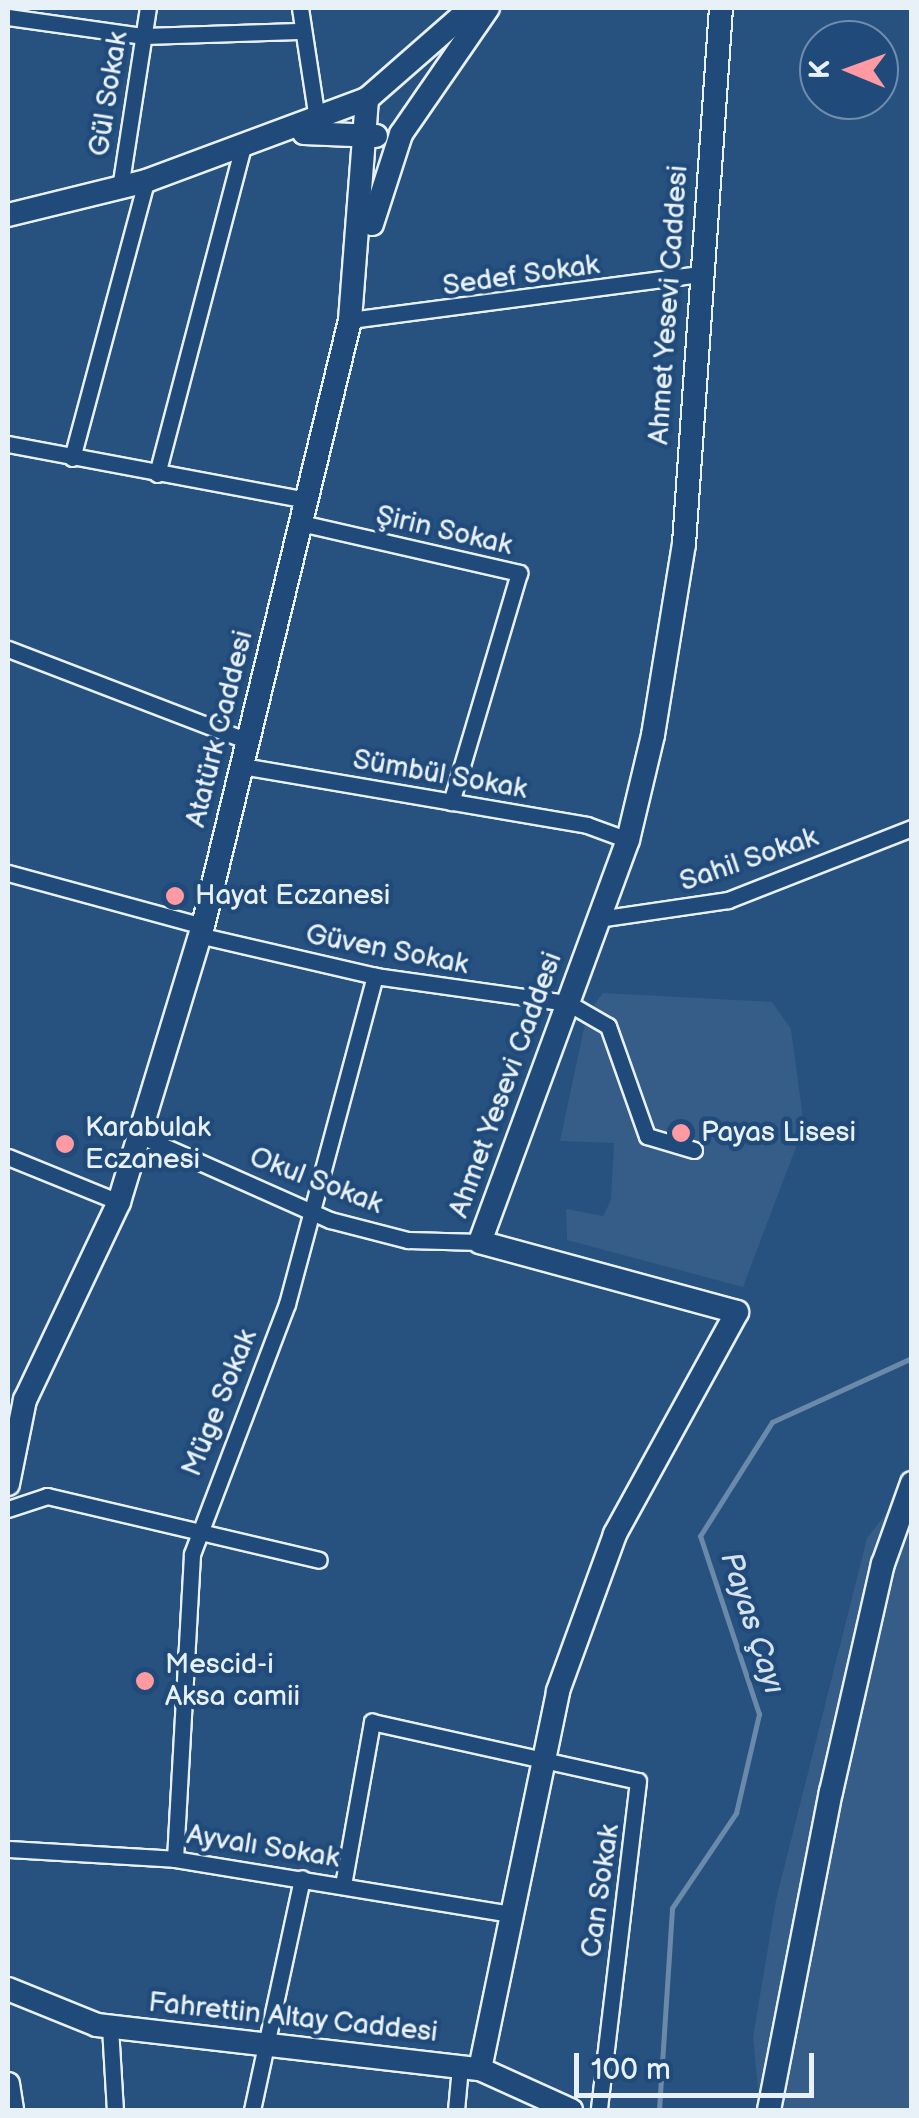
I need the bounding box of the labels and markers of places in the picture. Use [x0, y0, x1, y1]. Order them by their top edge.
place label: Hayat Eczanesi [195, 879, 390, 913]
marker: Hayat Eczanesi [164, 885, 186, 907]
place label: Karabulak Eczanesi [85, 1111, 211, 1177]
place label: Payas Lisesi [701, 1116, 856, 1150]
marker: Payas Lisesi [670, 1122, 692, 1144]
marker: Karabulak Eczanesi [54, 1133, 76, 1155]
place label: Mescid-i Aksa camii [165, 1648, 300, 1714]
marker: Mescid-i Aksa camii [134, 1670, 156, 1692]

